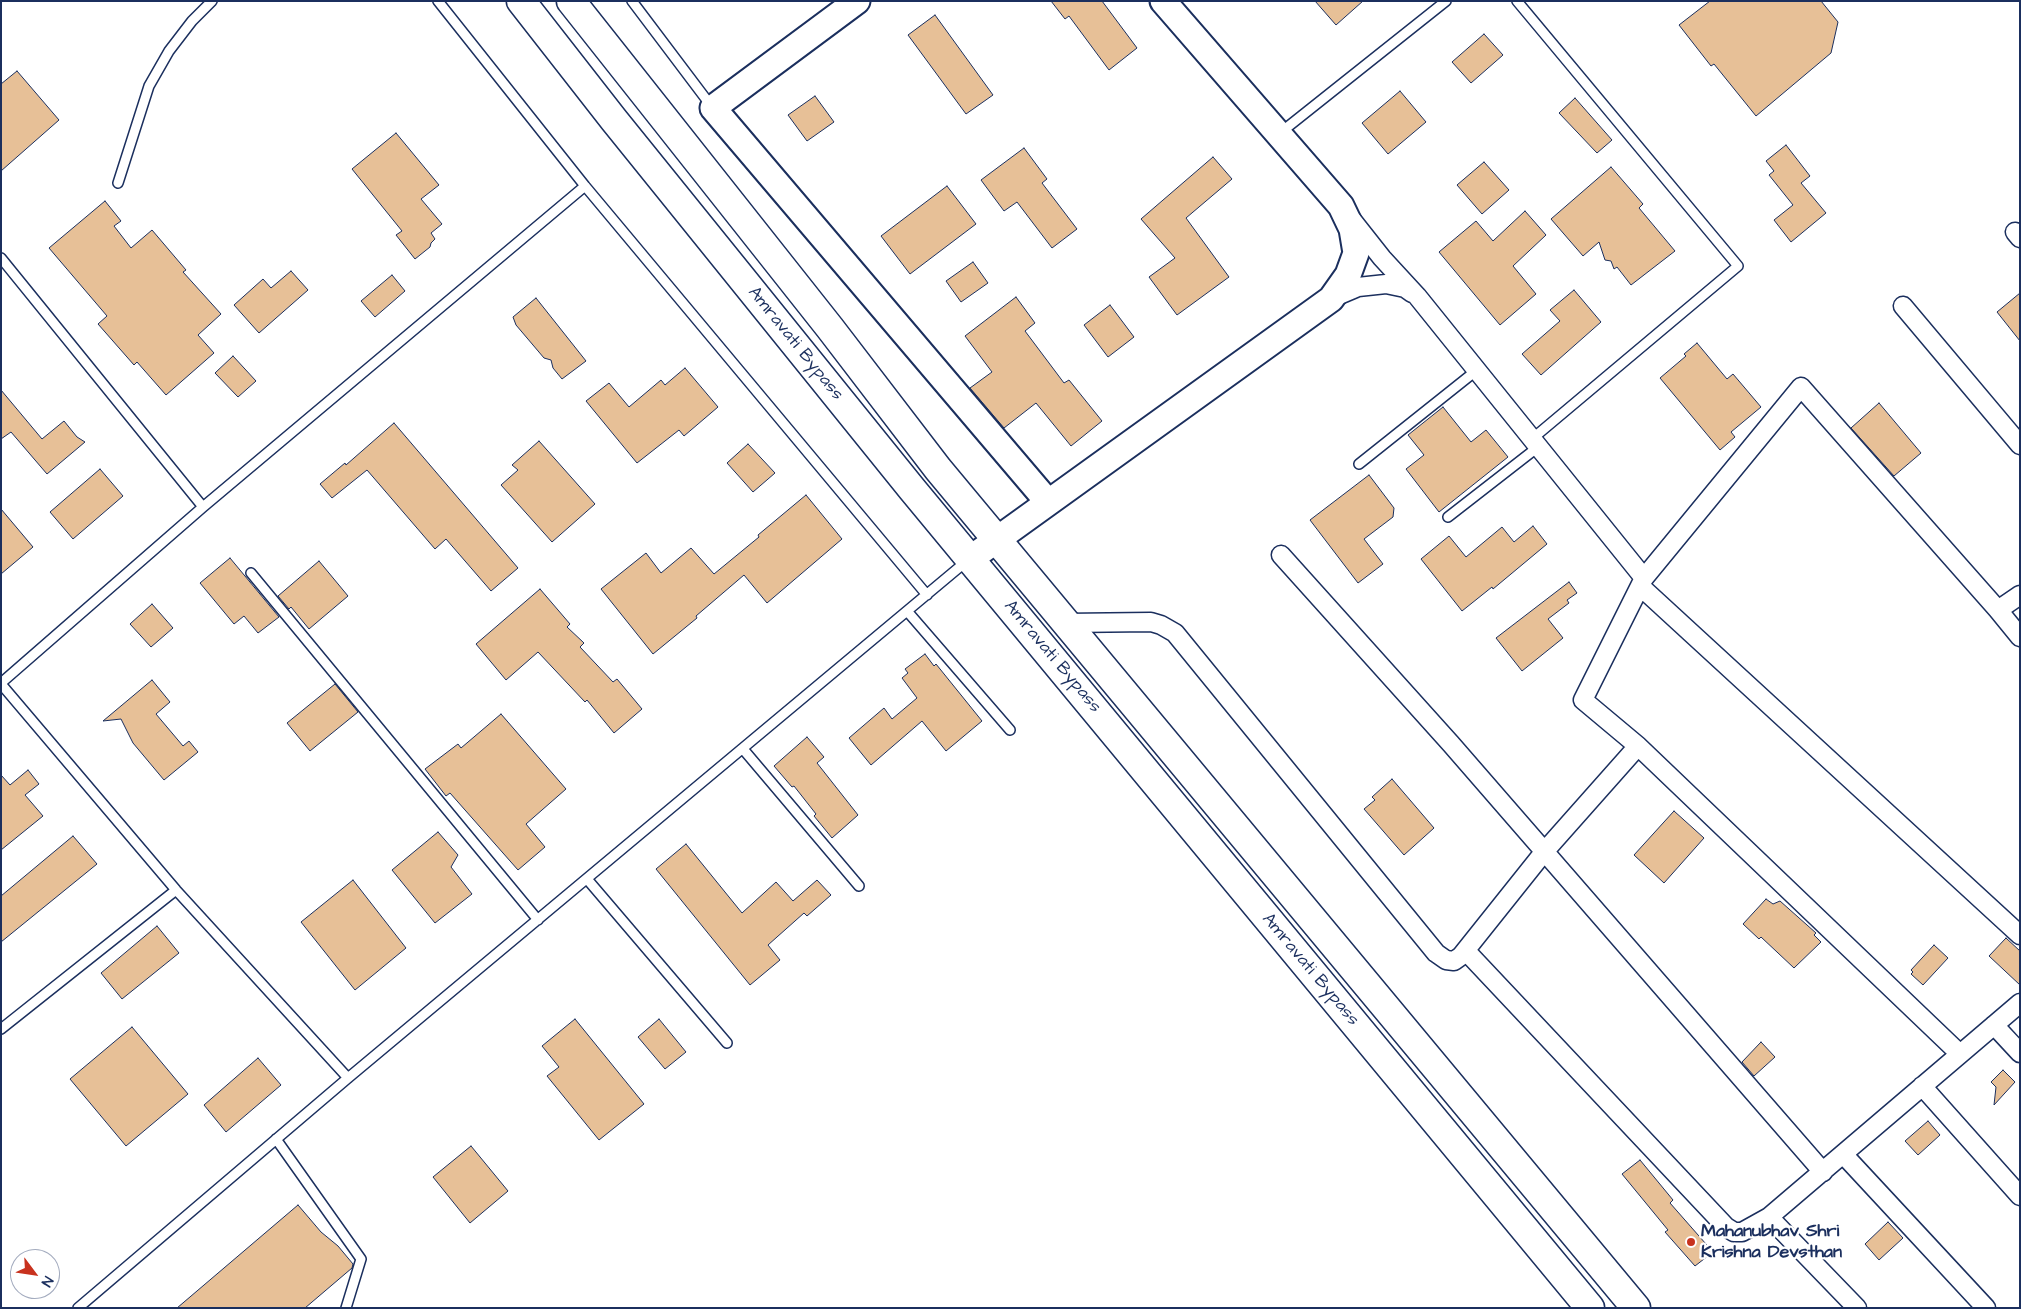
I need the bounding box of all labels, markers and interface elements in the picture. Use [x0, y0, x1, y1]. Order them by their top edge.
street label: Amravati Bypass [742, 283, 848, 405]
street label: Amravati Bypass [999, 596, 1105, 718]
street label: Amravati Bypass [1257, 909, 1363, 1031]
place label: Mahanubhav Shri Krishna Devsthan [1701, 1221, 1842, 1264]
marker: Mahanubhav Shri Krishna Devsthan [1685, 1236, 1697, 1248]
north arrow [10, 1249, 60, 1299]
text: N [36, 1272, 58, 1290]

